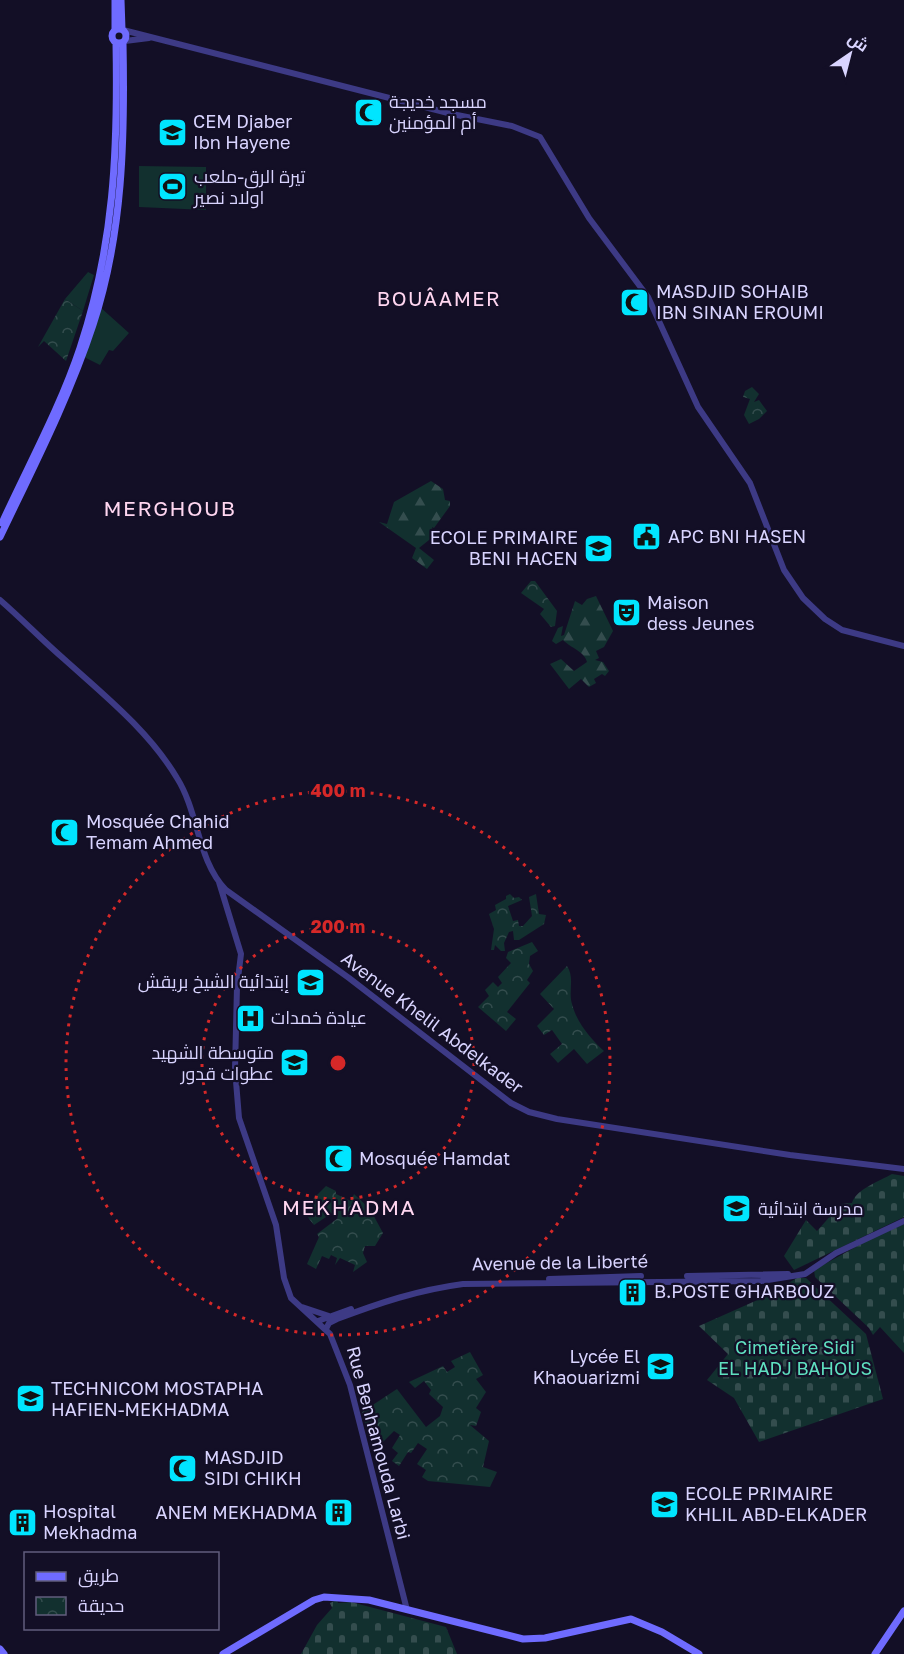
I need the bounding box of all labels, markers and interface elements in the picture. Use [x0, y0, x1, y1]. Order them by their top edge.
north arrow [820, 24, 880, 84]
text: ش [844, 28, 873, 56]
place label: مسجد خديجة أم المؤمنين [389, 90, 487, 135]
mosque icon: مسجد خديجة أم المؤمنين [352, 96, 384, 128]
place label: CEM Djaber Ibn Hayene [193, 110, 292, 153]
school or university icon: CEM Djaber Ibn Hayene [156, 116, 188, 148]
place label: تيرة الرق-ملعب اولاد نصير [193, 165, 306, 209]
sports icon: تيرة الرق-ملعب اولاد نصير [157, 171, 189, 203]
place label: MASDJID SOHAIB IBN SINAN EROUMI [656, 280, 824, 323]
district label: BOUÂAMER [377, 286, 501, 310]
mosque icon: MASDJID SOHAIB IBN SINAN EROUMI [619, 286, 651, 318]
district label: MERGHOUB [104, 495, 236, 521]
public building icon: APC BNI HASEN [631, 521, 663, 553]
place label: APC BNI HASEN [668, 525, 806, 547]
place label: ECOLE PRIMAIRE BENI HACEN [430, 526, 578, 569]
school or university icon: ECOLE PRIMAIRE BENI HACEN [583, 532, 615, 564]
place label: Maison dess Jeunes [647, 591, 754, 634]
theatre icon: Maison dess Jeunes [610, 597, 642, 629]
text: 400 m [311, 779, 365, 801]
place label: Mosquée Chahid Temam Ahmed [86, 810, 230, 853]
mosque icon: Mosquée Chahid Temam Ahmed [49, 816, 81, 848]
text: 200 m [311, 915, 365, 937]
street label: Avenue Khelil Abdelkader [337, 947, 528, 1098]
school or university icon: إبتدائية الشيخ بريقش [294, 966, 326, 998]
place label: إبتدائية الشيخ بريقش [138, 970, 289, 994]
hospital icon: عيادة خمدات [234, 1002, 266, 1034]
place label: عيادة خمدات [271, 1006, 367, 1028]
place label: متوسطة الشهيد عطوات قدور [151, 1041, 274, 1085]
school or university icon: متوسطة الشهيد عطوات قدور [279, 1047, 311, 1079]
centre of rings [328, 1053, 348, 1073]
mosque icon: Mosquée Hamdat [322, 1143, 354, 1175]
place label: Mosquée Hamdat [359, 1147, 510, 1169]
school or university icon: مدرسة ابتدائية [721, 1193, 753, 1225]
district label: MEKHADMA [282, 1194, 416, 1220]
place label: مدرسة ابتدائية [758, 1197, 864, 1220]
street label: Avenue de la Liberté [472, 1249, 648, 1275]
building icon: B.POSTE GHARBOUZ [617, 1276, 649, 1308]
place label: B.POSTE GHARBOUZ [654, 1280, 834, 1302]
park label: Cimetière Sidi EL HADJ BAHOUS [718, 1336, 872, 1379]
street label: Rue Benhamouda Larbi [343, 1344, 415, 1542]
place label: Lycée El Khaouarizmi [533, 1345, 640, 1388]
school or university icon: Lycée El Khaouarizmi [645, 1351, 677, 1383]
place label: TECHNICOM MOSTAPHA HAFIEN-MEKHADMA [51, 1377, 263, 1420]
school or university icon: TECHNICOM MOSTAPHA HAFIEN-MEKHADMA [14, 1383, 46, 1415]
place label: MASDJID SIDI CHIKH [204, 1446, 302, 1489]
mosque icon: MASDJID SIDI CHIKH [167, 1452, 199, 1484]
place label: ECOLE PRIMAIRE KHLIL ABD-ELKADER [685, 1482, 867, 1525]
school or university icon: ECOLE PRIMAIRE KHLIL ABD-ELKADER [648, 1488, 680, 1520]
building icon: ANEM MEKHADMA [322, 1497, 354, 1529]
place label: Hospital Mekhadma [43, 1500, 138, 1543]
place label: ANEM MEKHADMA [156, 1501, 317, 1523]
building icon: Hospital Mekhadma [6, 1506, 38, 1538]
legend [24, 1552, 219, 1630]
text: طريق [78, 1564, 119, 1588]
text: حديقة [78, 1594, 124, 1616]

